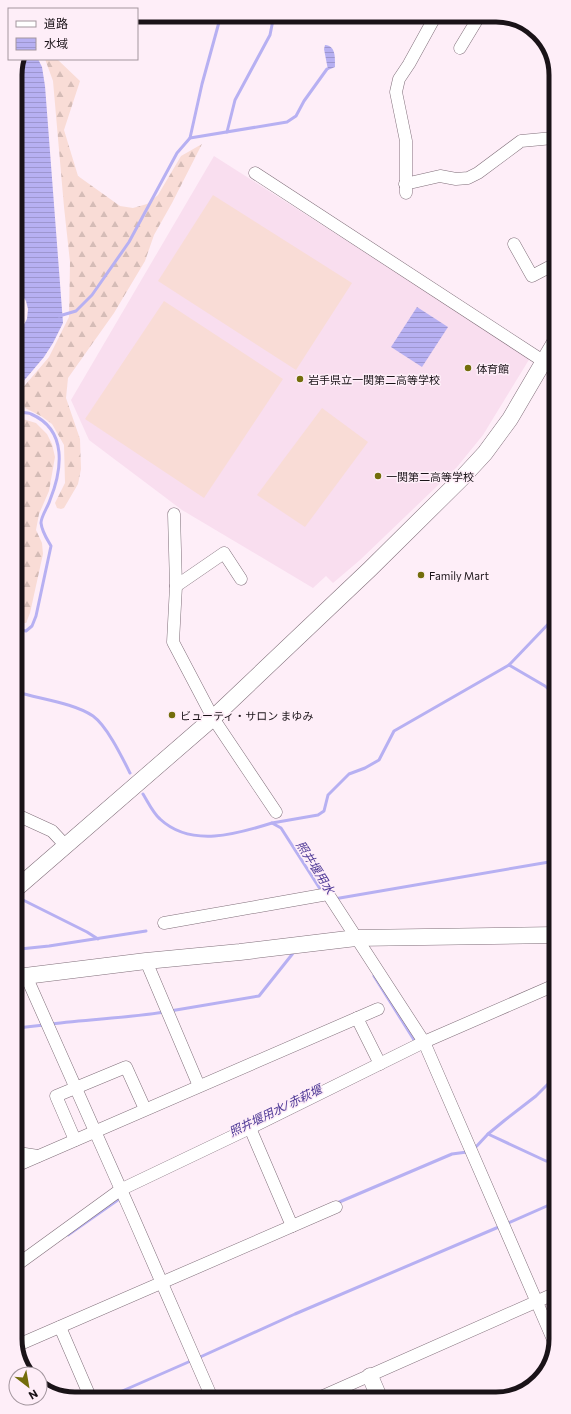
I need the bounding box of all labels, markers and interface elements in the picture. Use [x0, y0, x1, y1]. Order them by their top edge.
legend [8, 8, 138, 60]
text: 道路 [44, 16, 68, 30]
text: 水域 [44, 36, 68, 50]
place label: 体育館 [476, 362, 509, 375]
marker: 体育館 [463, 363, 473, 373]
place label: 岩手県立一関第二高等学校 [308, 373, 440, 386]
marker: 岩手県立一関第二高等学校 [295, 374, 305, 384]
place label: 一関第二高等学校 [386, 470, 474, 483]
marker: 一関第二高等学校 [373, 471, 383, 481]
place label: Family Mart [429, 569, 489, 582]
marker: Family Mart [416, 570, 426, 580]
place label: ビューティ・サロン まゆみ [180, 709, 313, 722]
marker: ビューティ・サロン まゆみ [167, 710, 177, 720]
water label: 照井堰用水 [294, 838, 339, 898]
water label: 照井堰用水/赤萩堰 [226, 1081, 325, 1139]
north arrow [8, 1366, 48, 1406]
text: N [27, 1387, 40, 1403]

